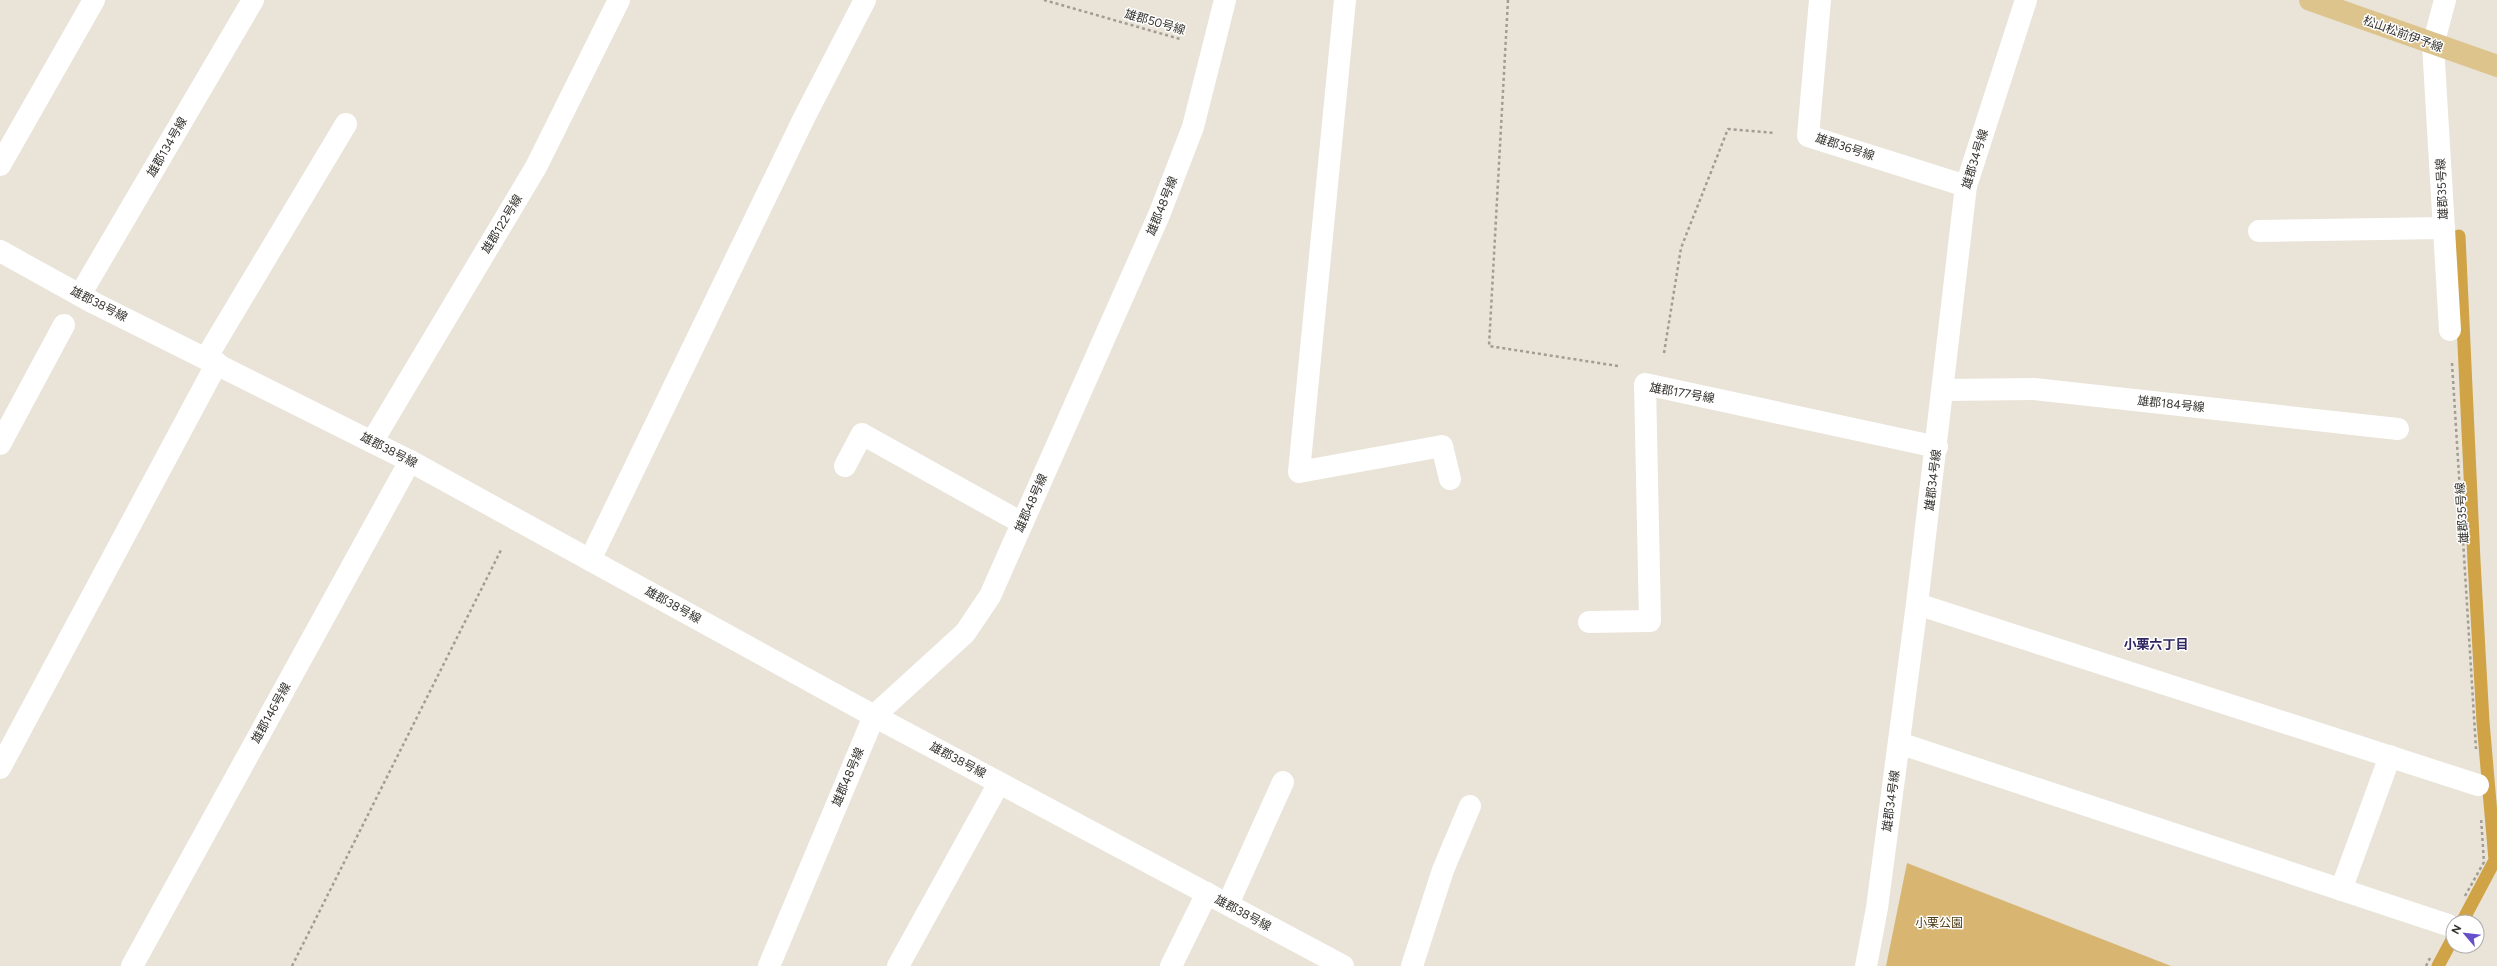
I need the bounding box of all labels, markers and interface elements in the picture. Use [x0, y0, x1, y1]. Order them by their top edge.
street label: 雄郡50号線 [1123, 7, 1187, 37]
street label: 松山松前伊予線 [2361, 13, 2445, 55]
street label: 雄郡134号線 [144, 115, 190, 179]
street label: 雄郡34号線 [1959, 127, 1991, 191]
street label: 雄郡36号線 [1814, 131, 1876, 163]
street label: 雄郡35号線 [2433, 158, 2451, 220]
street label: 雄郡48号線 [1144, 174, 1180, 238]
street label: 雄郡122号線 [479, 192, 525, 256]
street label: 雄郡38号線 [68, 284, 130, 324]
street label: 雄郡177号線 [1648, 380, 1716, 406]
street label: 雄郡184号線 [2137, 393, 2205, 415]
street label: 雄郡38号線 [358, 430, 420, 470]
street label: 雄郡34号線 [1922, 448, 1944, 512]
street label: 雄郡48号線 [1012, 471, 1050, 535]
street label: 雄郡35号線 [2453, 482, 2471, 544]
street label: 雄郡38号線 [643, 584, 703, 626]
district label: 小栗六丁目 [2123, 637, 2189, 652]
street label: 雄郡146号線 [249, 680, 293, 746]
street label: 雄郡38号線 [927, 739, 989, 781]
street label: 雄郡48号線 [829, 745, 867, 809]
street label: 雄郡34号線 [1880, 769, 1902, 833]
street label: 雄郡38号線 [1212, 892, 1274, 934]
north arrow [2445, 914, 2485, 954]
park label: 小栗公園 [1915, 916, 1963, 930]
text: N [2449, 923, 2464, 936]

